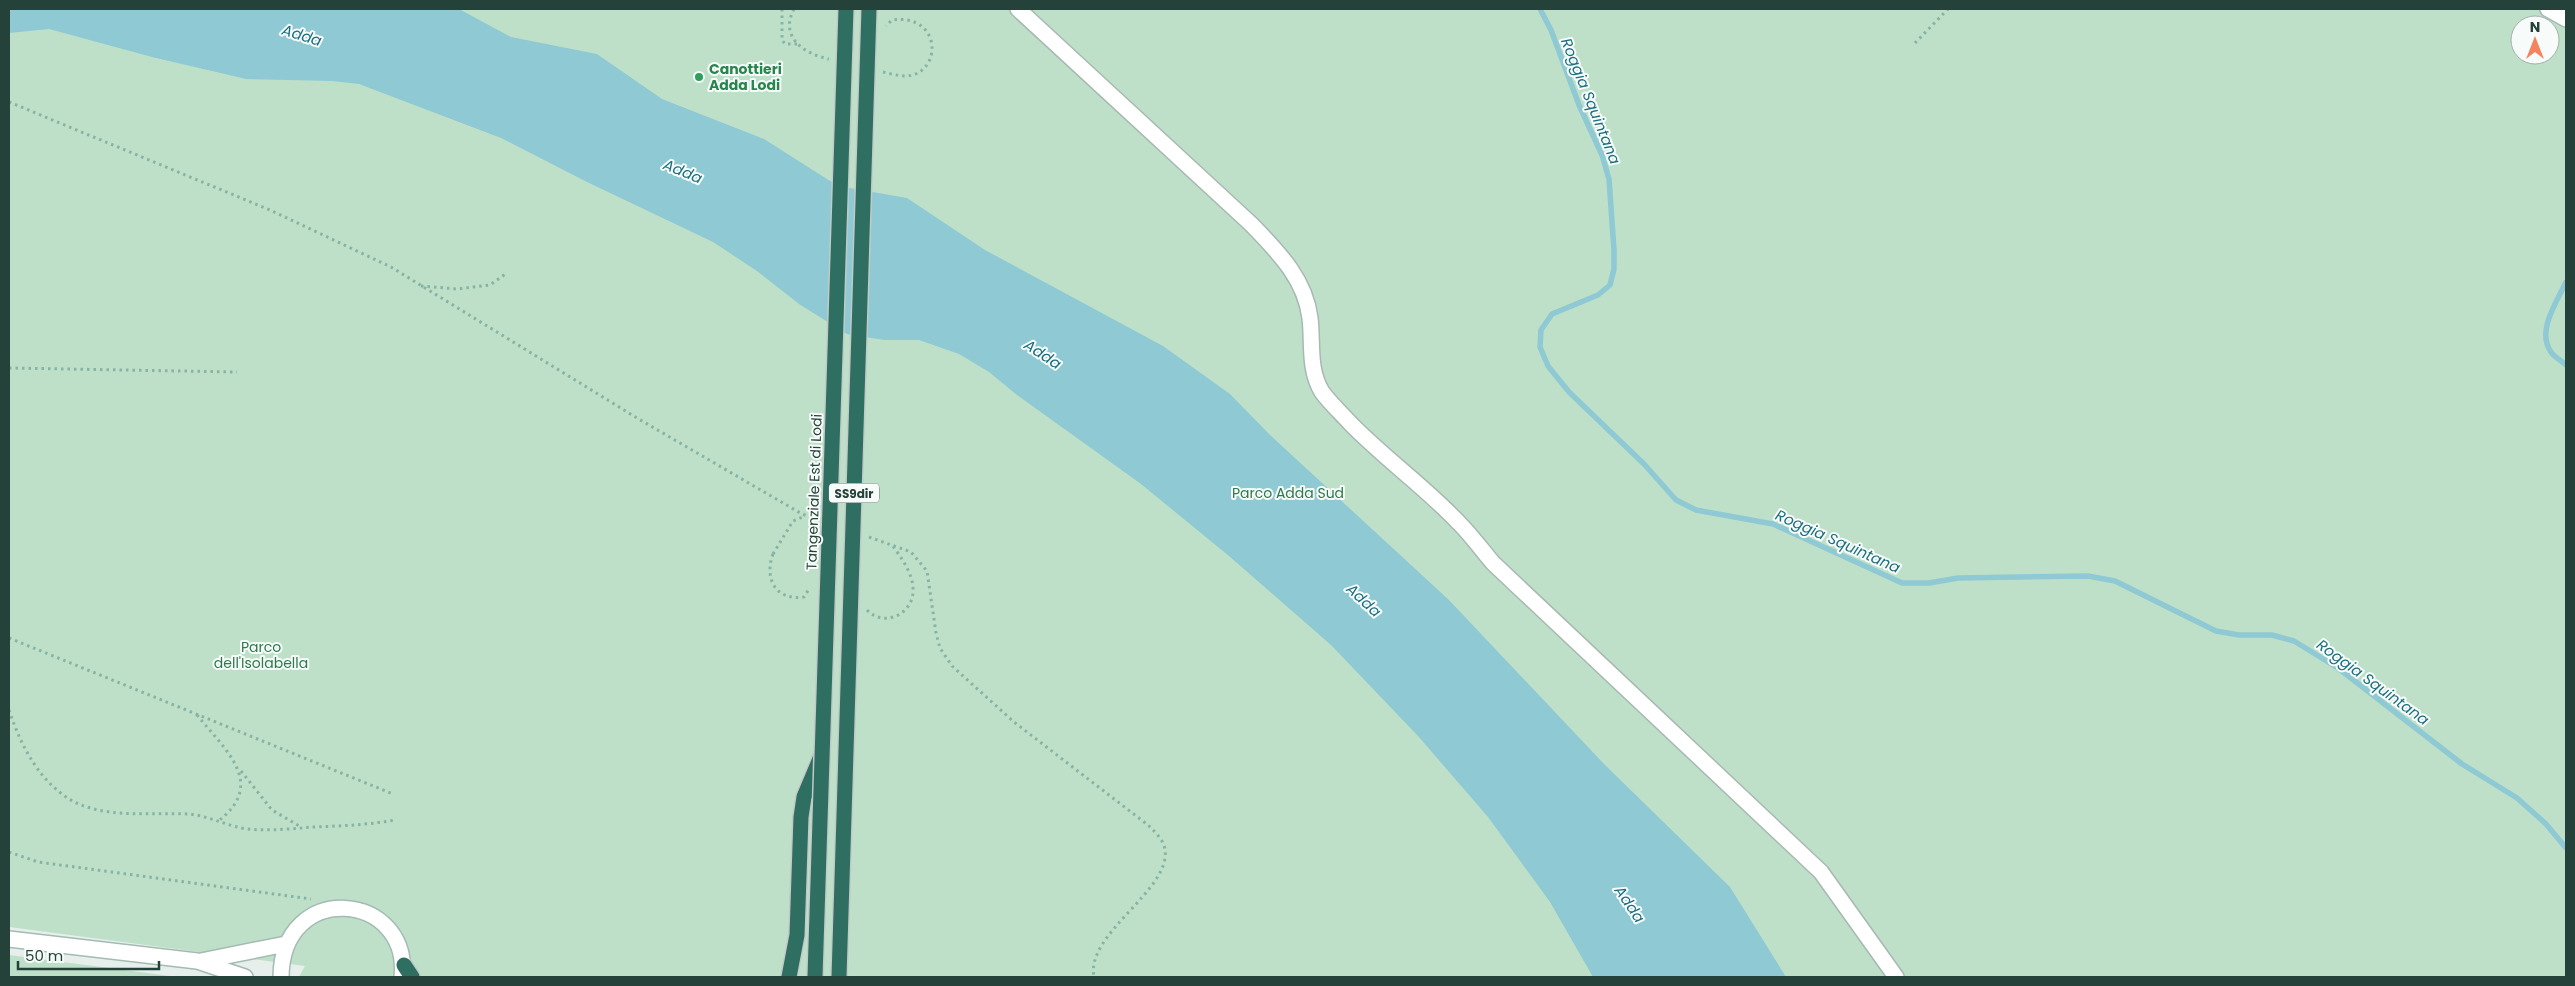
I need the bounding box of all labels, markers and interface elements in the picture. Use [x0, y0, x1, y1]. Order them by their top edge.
north arrow [2510, 15, 2560, 65]
text: N [2530, 17, 2540, 37]
water label: Adda [279, 19, 324, 51]
water label: Roggia Squintana [1556, 35, 1626, 167]
place label: Canottieri Adda Lodi [709, 59, 782, 95]
marker: Canottieri Adda Lodi [693, 71, 705, 83]
water label: Adda [659, 153, 706, 188]
water label: Adda [1019, 334, 1066, 374]
street label: Tangenziale Est di Lodi [801, 414, 827, 570]
road number: SS9dir [829, 483, 879, 502]
park label: Parco Adda Sud [1232, 483, 1344, 503]
water label: Roggia Squintana [1772, 504, 1904, 578]
water label: Adda [1341, 578, 1386, 622]
water label: Roggia Squintana [2312, 634, 2434, 730]
park label: Parco dell'Isolabella [214, 637, 308, 673]
water label: Adda [1609, 880, 1650, 927]
scale bar [18, 938, 159, 970]
text: 50 m [25, 945, 63, 966]

